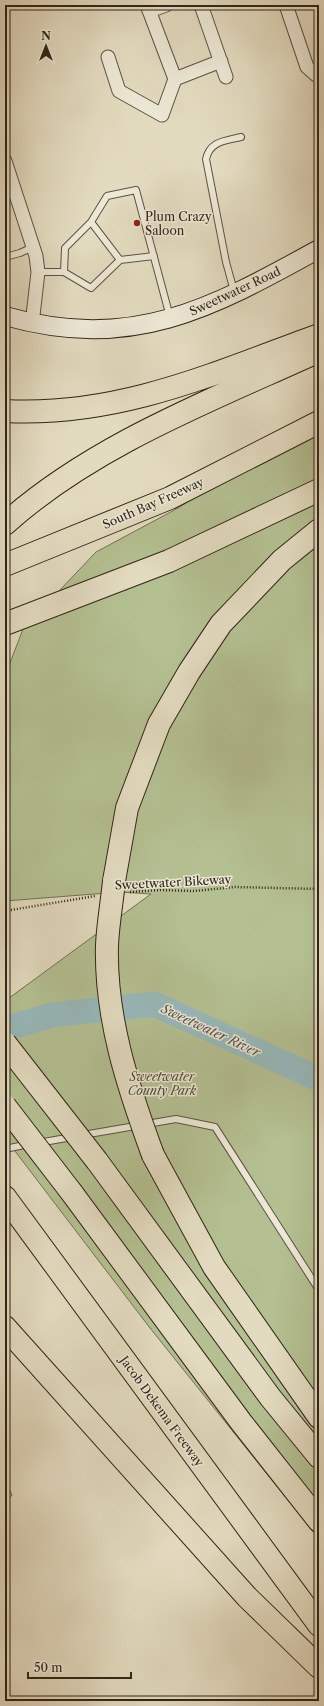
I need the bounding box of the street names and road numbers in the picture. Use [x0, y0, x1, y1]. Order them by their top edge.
street label: Sweetwater Road [187, 263, 284, 319]
street label: South Bay Freeway [100, 474, 206, 532]
street label: Sweetwater Bikeway [114, 871, 232, 893]
street label: Jacob Dekema Freeway [116, 1351, 207, 1469]

